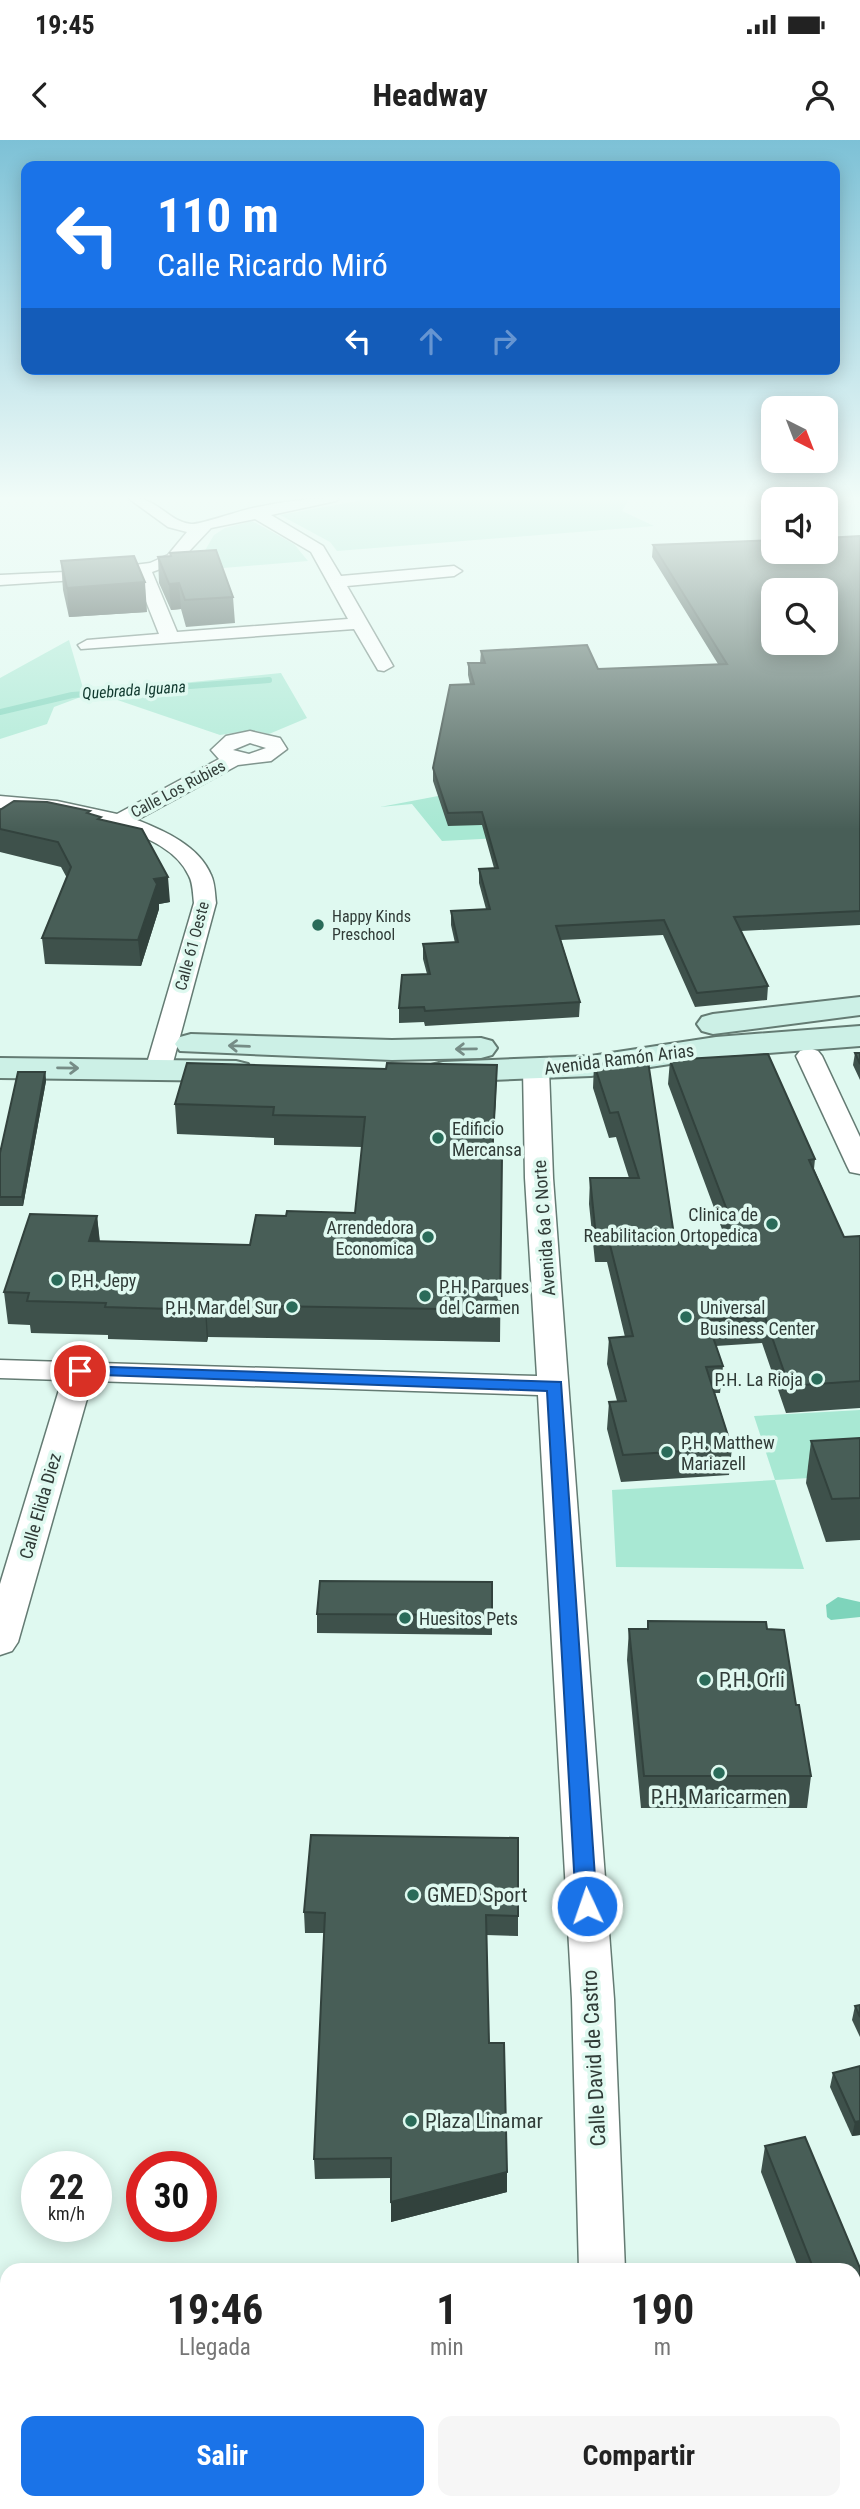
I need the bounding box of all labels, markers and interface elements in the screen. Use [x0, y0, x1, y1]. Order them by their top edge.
text: 19:45 [35, 10, 95, 40]
icon: back [21, 76, 59, 114]
text: Headway [372, 76, 488, 114]
icon: person [801, 76, 839, 114]
text: 110 m [157, 187, 279, 244]
icon: left [42, 189, 133, 280]
text: Calle Ricardo Miró [157, 246, 388, 284]
icon: left [339, 322, 377, 360]
icon: ahead [412, 322, 450, 360]
icon: right [485, 322, 523, 360]
north arrow [761, 396, 838, 472]
map controls [761, 396, 838, 655]
button: sound [761, 487, 838, 564]
button: search [761, 578, 838, 655]
water label: Quebrada Iguana [82, 677, 186, 703]
street label: Calle Los Rubies [127, 756, 229, 822]
street label: Calle 61 Oeste [171, 899, 213, 993]
place label: Happy Kinds Preschool [332, 907, 411, 944]
marker: Happy Kinds Preschool [310, 917, 326, 933]
one-way arrow [227, 1039, 250, 1052]
street label: Avenida Ramón Arias [543, 1039, 695, 1079]
one-way arrow [455, 1042, 478, 1055]
one-way arrow [56, 1061, 79, 1075]
place label: Edificio Mercansa [452, 1118, 522, 1160]
marker: Edificio Mercansa [430, 1130, 446, 1146]
street label: Avenida 6a C Norte [529, 1159, 559, 1297]
place label: Clinica de Reabilitacion Ortopedica [584, 1204, 758, 1246]
marker: Clinica de Reabilitacion Ortopedica [764, 1216, 780, 1232]
place label: Arrendedora Economica [327, 1217, 414, 1259]
marker: Arrendedora Economica [420, 1229, 436, 1245]
place label: P.H. Jepy [71, 1270, 137, 1291]
marker: P.H. Jepy [49, 1272, 65, 1288]
place label: P.H. Parques del Carmen [439, 1276, 529, 1318]
marker: P.H. Parques del Carmen [417, 1288, 433, 1304]
place label: P.H. Mar del Sur [165, 1297, 279, 1318]
place label: Universal Business Center [700, 1297, 816, 1339]
marker: P.H. Mar del Sur [284, 1299, 300, 1315]
marker: Universal Business Center [678, 1309, 694, 1325]
pin [50, 1341, 110, 1401]
icon: arrive [61, 1352, 99, 1390]
place label: P.H. La Rioja [714, 1369, 803, 1390]
marker: P.H. La Rioja [809, 1371, 825, 1387]
place label: P.H. Matthew Mariazell [681, 1432, 775, 1474]
marker: P.H. Matthew Mariazell [659, 1444, 675, 1460]
street label: Calle Elida Diez [15, 1450, 65, 1561]
place label: Huesitos Pets [419, 1608, 518, 1629]
marker: Huesitos Pets [397, 1610, 413, 1626]
place label: P.H. Orli [719, 1668, 785, 1692]
marker: P.H. Orli [697, 1672, 713, 1688]
marker: P.H. Maricarmen [711, 1765, 727, 1781]
place label: P.H. Maricarmen [651, 1785, 787, 1809]
position arrow [550, 1869, 624, 1943]
place label: GMED Sport [427, 1883, 527, 1907]
marker: GMED Sport [405, 1887, 421, 1903]
street label: Calle David de Castro [577, 1969, 611, 2147]
place label: Plaza Linamar [425, 2109, 543, 2133]
marker: Plaza Linamar [403, 2113, 419, 2129]
speed limit sign: 30 [126, 2151, 217, 2242]
text: 22 [49, 2167, 84, 2208]
text: km/h [48, 2203, 85, 2224]
text: 19:46 [167, 2285, 263, 2334]
text: 1 [436, 2285, 457, 2334]
text: 190 [630, 2285, 694, 2334]
text: Llegada [179, 2334, 251, 2361]
text: min [430, 2334, 464, 2361]
text: m [654, 2334, 671, 2361]
button: Salir [21, 2416, 424, 2496]
button: Compartir [438, 2416, 840, 2496]

